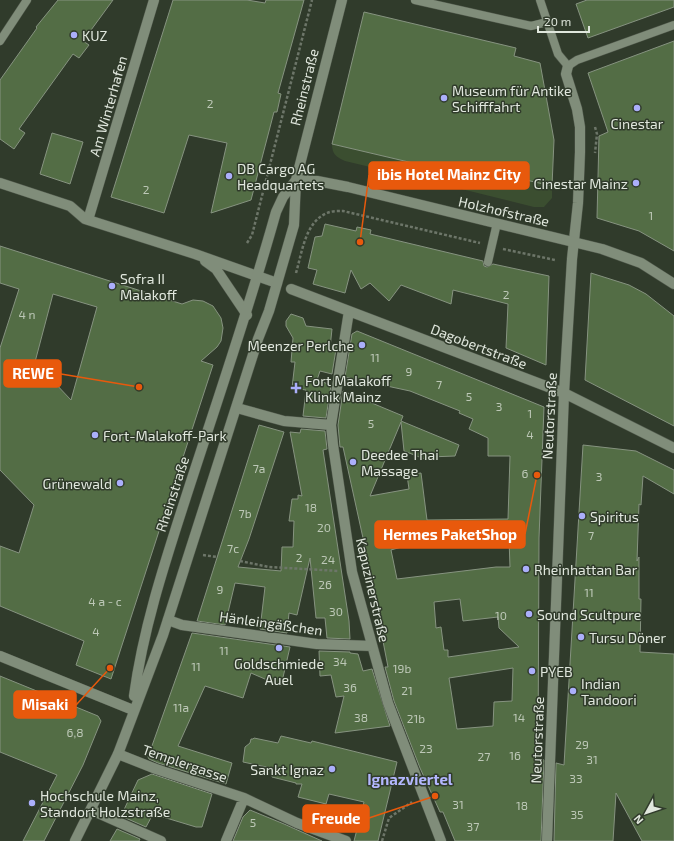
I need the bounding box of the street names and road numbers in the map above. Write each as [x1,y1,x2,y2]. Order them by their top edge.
street label: Rheinstraße [286,47,322,127]
street label: Am Winterhafen [86,54,130,158]
street label: Holzhofstraße [457,192,551,230]
street label: Dagobertstraße [428,320,530,372]
street label: Neutorstraße [538,372,560,460]
street label: Rheinstraße [152,454,192,534]
street label: Kapuzinerstraße [353,536,393,644]
street label: Hänleingäßchen [218,607,324,639]
street label: Neutorstraße [527,696,547,784]
street label: Templergasse [140,740,230,786]

